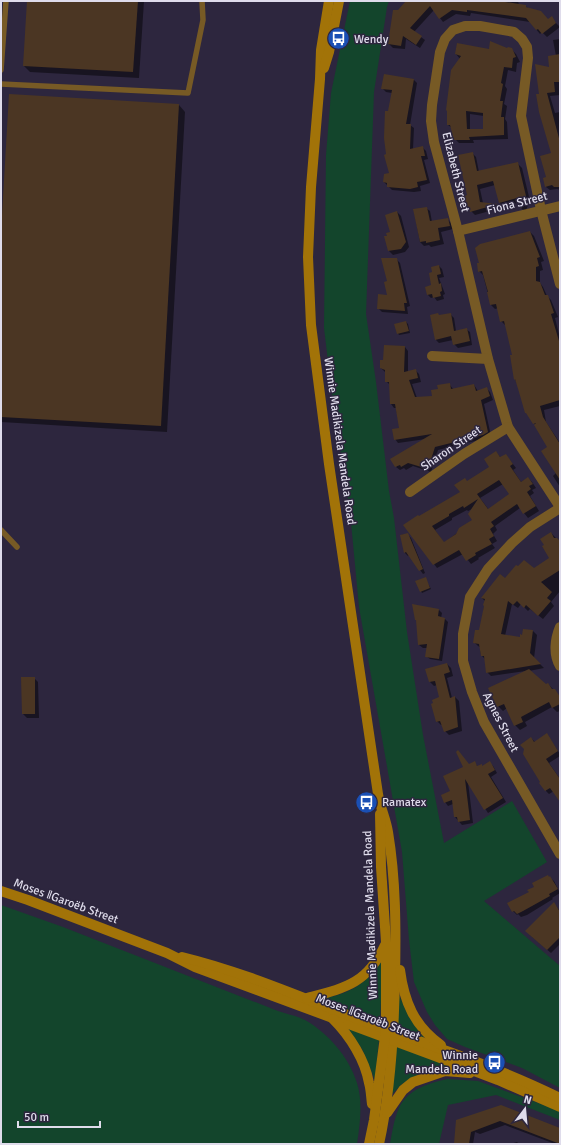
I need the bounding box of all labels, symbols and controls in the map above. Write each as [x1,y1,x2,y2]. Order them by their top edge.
bus stop icon: Wendy [325,26,351,52]
place label: Wendy [354,32,389,47]
street label: Elizabeth Street [438,131,473,214]
street label: Fiona Street [485,189,549,218]
street label: Winnie Madikizela Mandela Road [320,356,359,526]
street label: Sharon Street [418,423,485,474]
street label: Agnes Street [479,690,522,755]
bus stop icon: Ramatex [354,789,380,815]
place label: Ramatex [382,795,427,810]
street label: Winnie Madikizela Mandela Road [360,830,381,1000]
street label: Moses ǁGaroëb Street [11,876,120,927]
street label: Moses ǁGaroëb Street [314,991,422,1044]
place label: Winnie Mandela Road [405,1048,478,1077]
bus stop icon: Winnie Mandela Road [481,1049,507,1075]
north arrow [505,1089,545,1129]
text: N [522,1093,533,1107]
scale bar [18,1103,100,1129]
text: 50 m [24,1110,49,1125]

